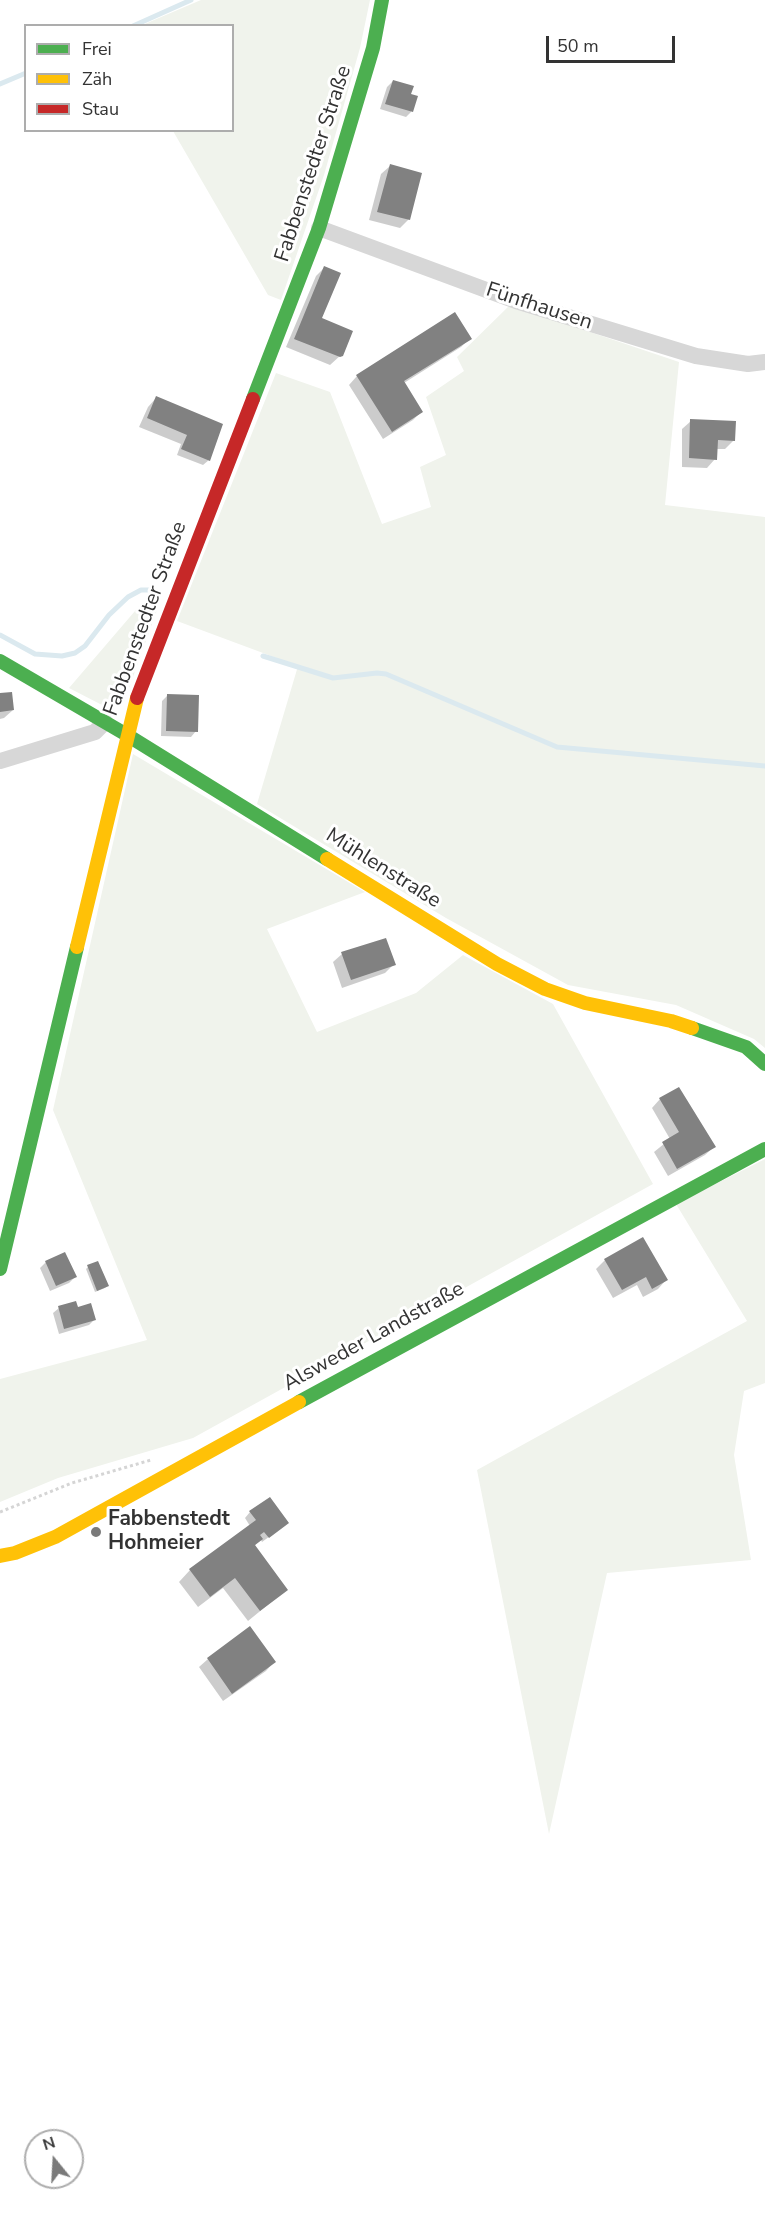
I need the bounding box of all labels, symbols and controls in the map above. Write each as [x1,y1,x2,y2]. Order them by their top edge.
legend [24,24,234,132]
scale bar [549,24,678,62]
text: 50 m [557,34,599,58]
text: Frei [82,37,112,61]
street label: Fabbenstedter Straße [270,63,358,265]
text: Zäh [82,67,112,91]
text: Stau [82,97,119,121]
street label: Fünfhausen [483,278,595,336]
street label: Fabbenstedter Straße [99,519,193,719]
street label: Mühlenstraße [321,824,445,914]
street label: Alsweder Landstraße [279,1277,469,1397]
place label: Fabbenstedt Hohmeier [108,1507,230,1557]
marker: Fabbenstedt Hohmeier [89,1525,103,1539]
north arrow [24,2129,84,2189]
text: N [40,2131,58,2156]

